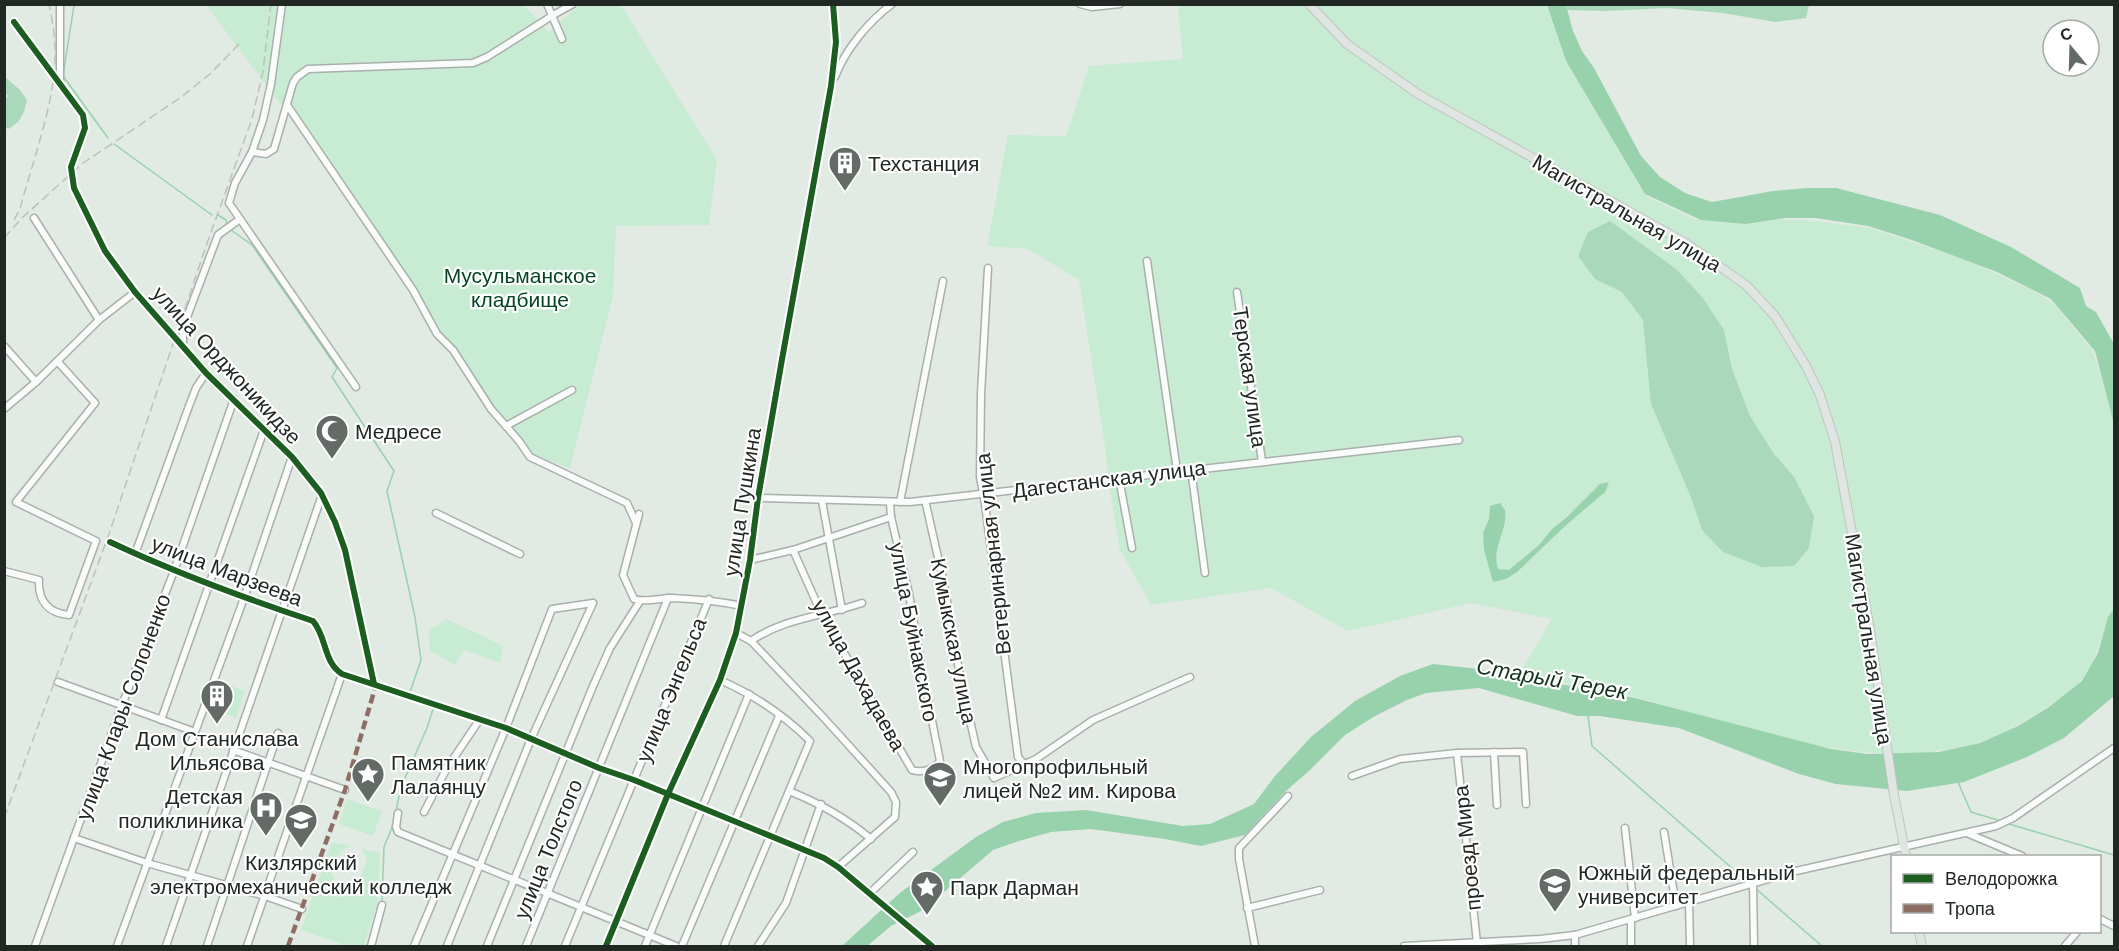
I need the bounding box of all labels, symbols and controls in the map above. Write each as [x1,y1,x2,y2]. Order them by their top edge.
north arrow [2041,18,2101,78]
text: С [2058,24,2075,44]
building icon: Техстанция [827,145,863,192]
street label: Магистральная улица [1529,150,1726,277]
place label: Техстанция [868,152,979,175]
park label: Мусульманское кладбище [444,264,596,311]
street label: улица Орджоникидзе [148,282,306,448]
street label: Терская улица [1229,305,1271,449]
mosque icon: Медресе [314,413,350,460]
place label: Медресе [355,420,442,443]
street label: улица Пушкина [719,426,765,578]
street label: Ветеринарная улица [971,452,1015,656]
street label: Дагестанская улица [1011,456,1207,502]
street label: улица Марзеева [148,532,306,610]
street label: Магистральная улица [1841,532,1897,747]
street label: улица Буйнакского [885,540,943,724]
street label: Кумыкская улица [927,556,981,726]
street label: улица Клары Солоненко [71,591,175,823]
street label: улица Дахадаева [808,595,910,755]
street label: улица Энгельса [632,614,711,766]
water label: Старый Терек [1475,653,1631,705]
building icon: Дом Станислава Ильясова [199,678,235,725]
place label: Дом Станислава Ильясова [136,727,299,774]
place label: Памятник Лалаянцу [391,751,487,798]
place label: Многопрофильный лицей №2 им. Кирова [963,755,1176,802]
place icon: Памятник Лалаянцу [350,756,386,803]
school or university icon: Многопрофильный лицей №2 им. Кирова [922,760,958,807]
street label: улица Толстого [509,776,587,922]
street label: проезд Мира [1449,784,1485,912]
place label: Детская поликлиника [118,785,243,832]
hospital icon: Детская поликлиника [248,790,284,837]
school or university icon: Кизлярский электромеханический колледж [283,802,319,849]
place label: Кизлярский электромеханический колледж [150,851,452,898]
legend [1891,855,2101,933]
place label: Южный федеральный университет [1578,861,1795,908]
school or university icon: Южный федеральный университет [1537,866,1573,913]
place icon: Парк Дарман [909,869,945,916]
text: Велодорожка [1945,869,2058,889]
place label: Парк Дарман [950,876,1079,899]
text: Тропа [1945,899,1996,919]

